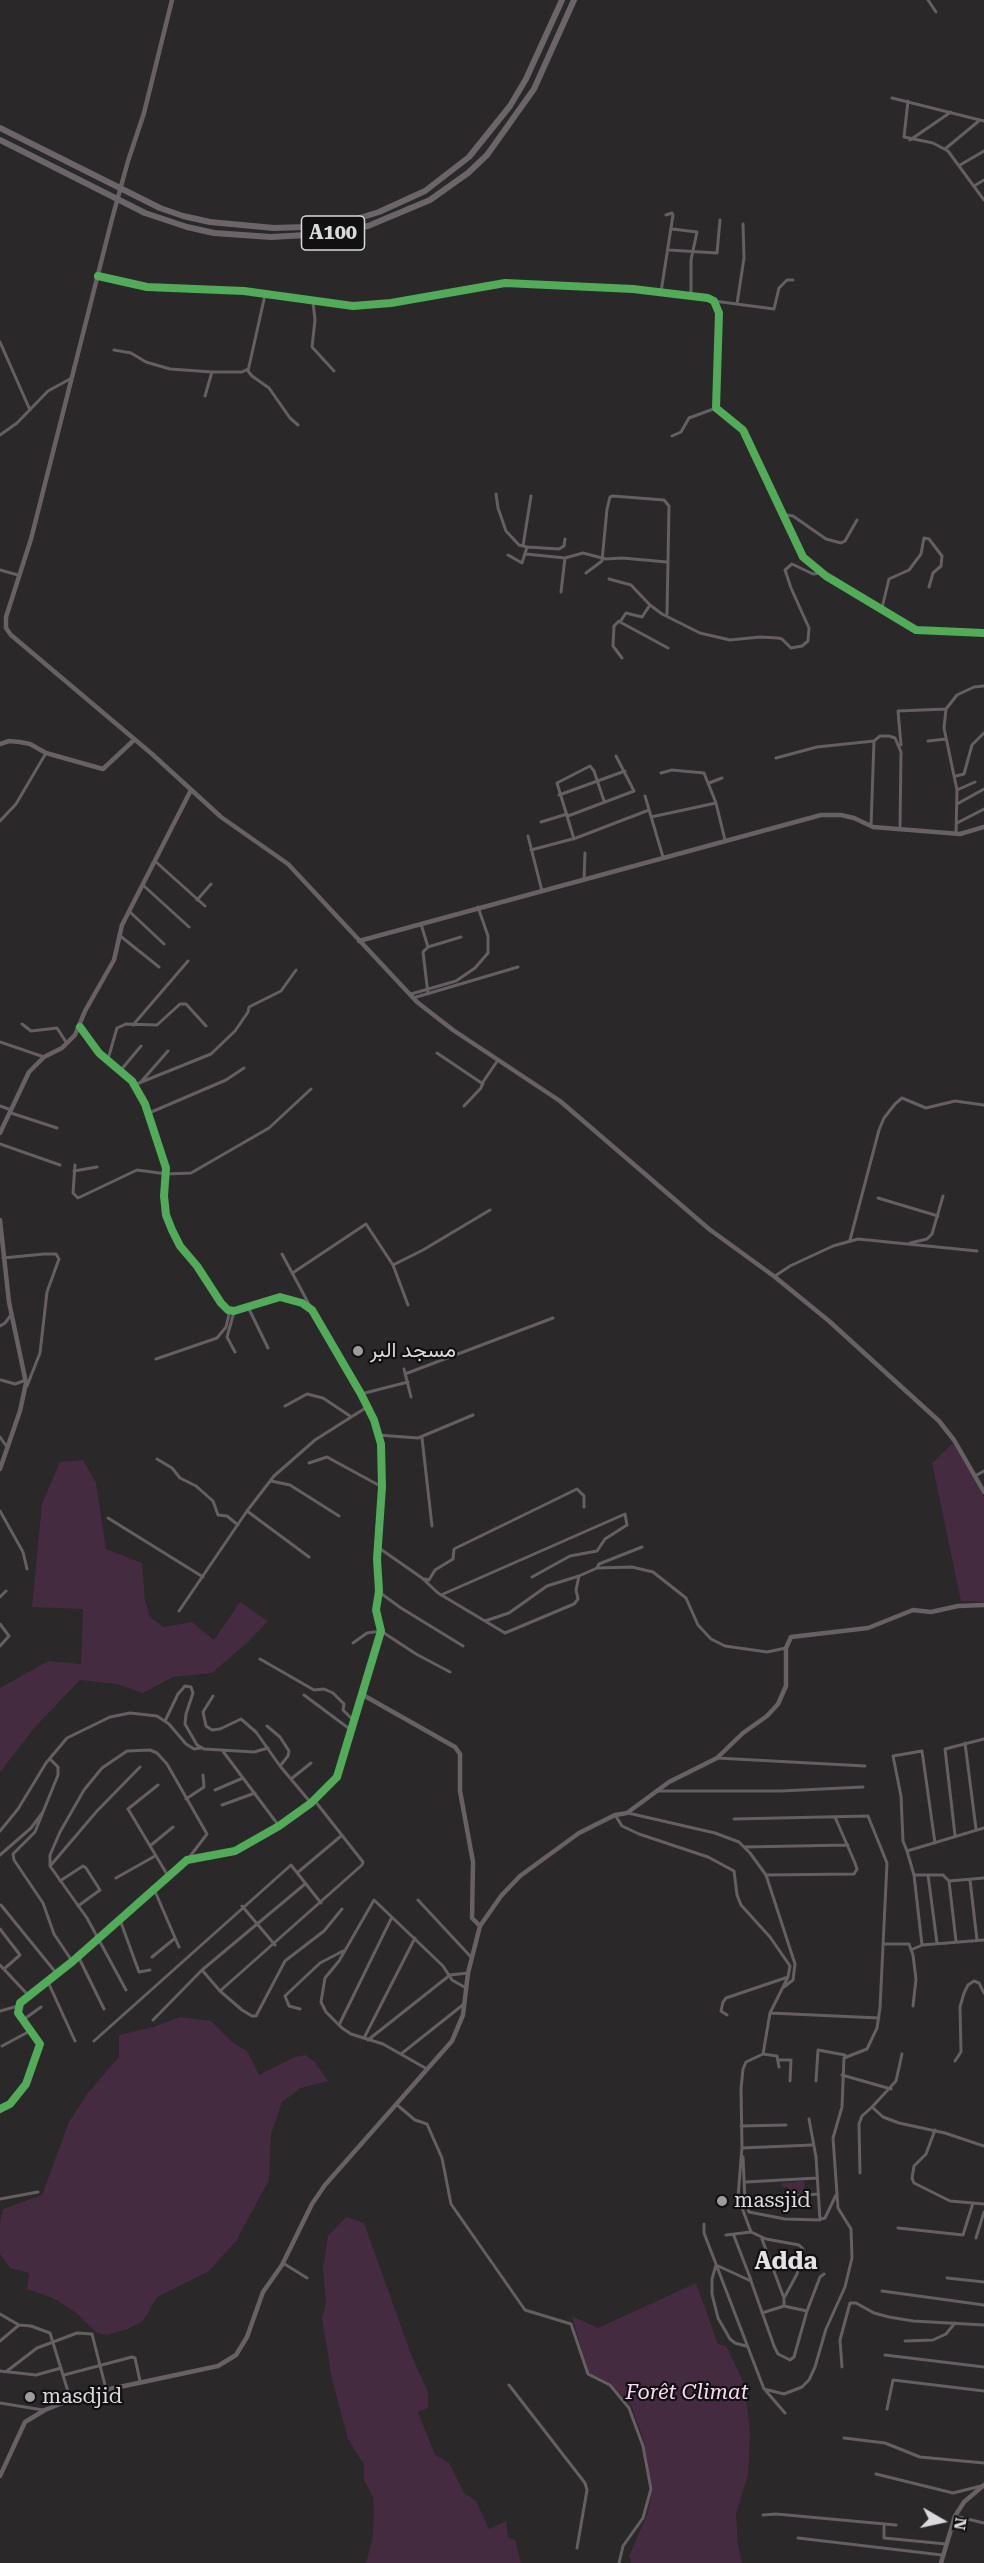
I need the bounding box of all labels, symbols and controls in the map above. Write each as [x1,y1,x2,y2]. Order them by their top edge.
road number: A100 [302,216,364,250]
place label: مسجد البر [370,1338,456,1364]
marker: مسجد البر [351,1344,365,1358]
place label: massjid [734,2188,811,2214]
marker: massjid [715,2194,729,2208]
district label: Adda [754,2248,818,2276]
park label: Forêt Climat [625,2380,749,2406]
place label: masdjid [42,2384,122,2410]
marker: masdjid [23,2390,37,2404]
north arrow [912,2491,972,2551]
text: N [950,2516,971,2531]

